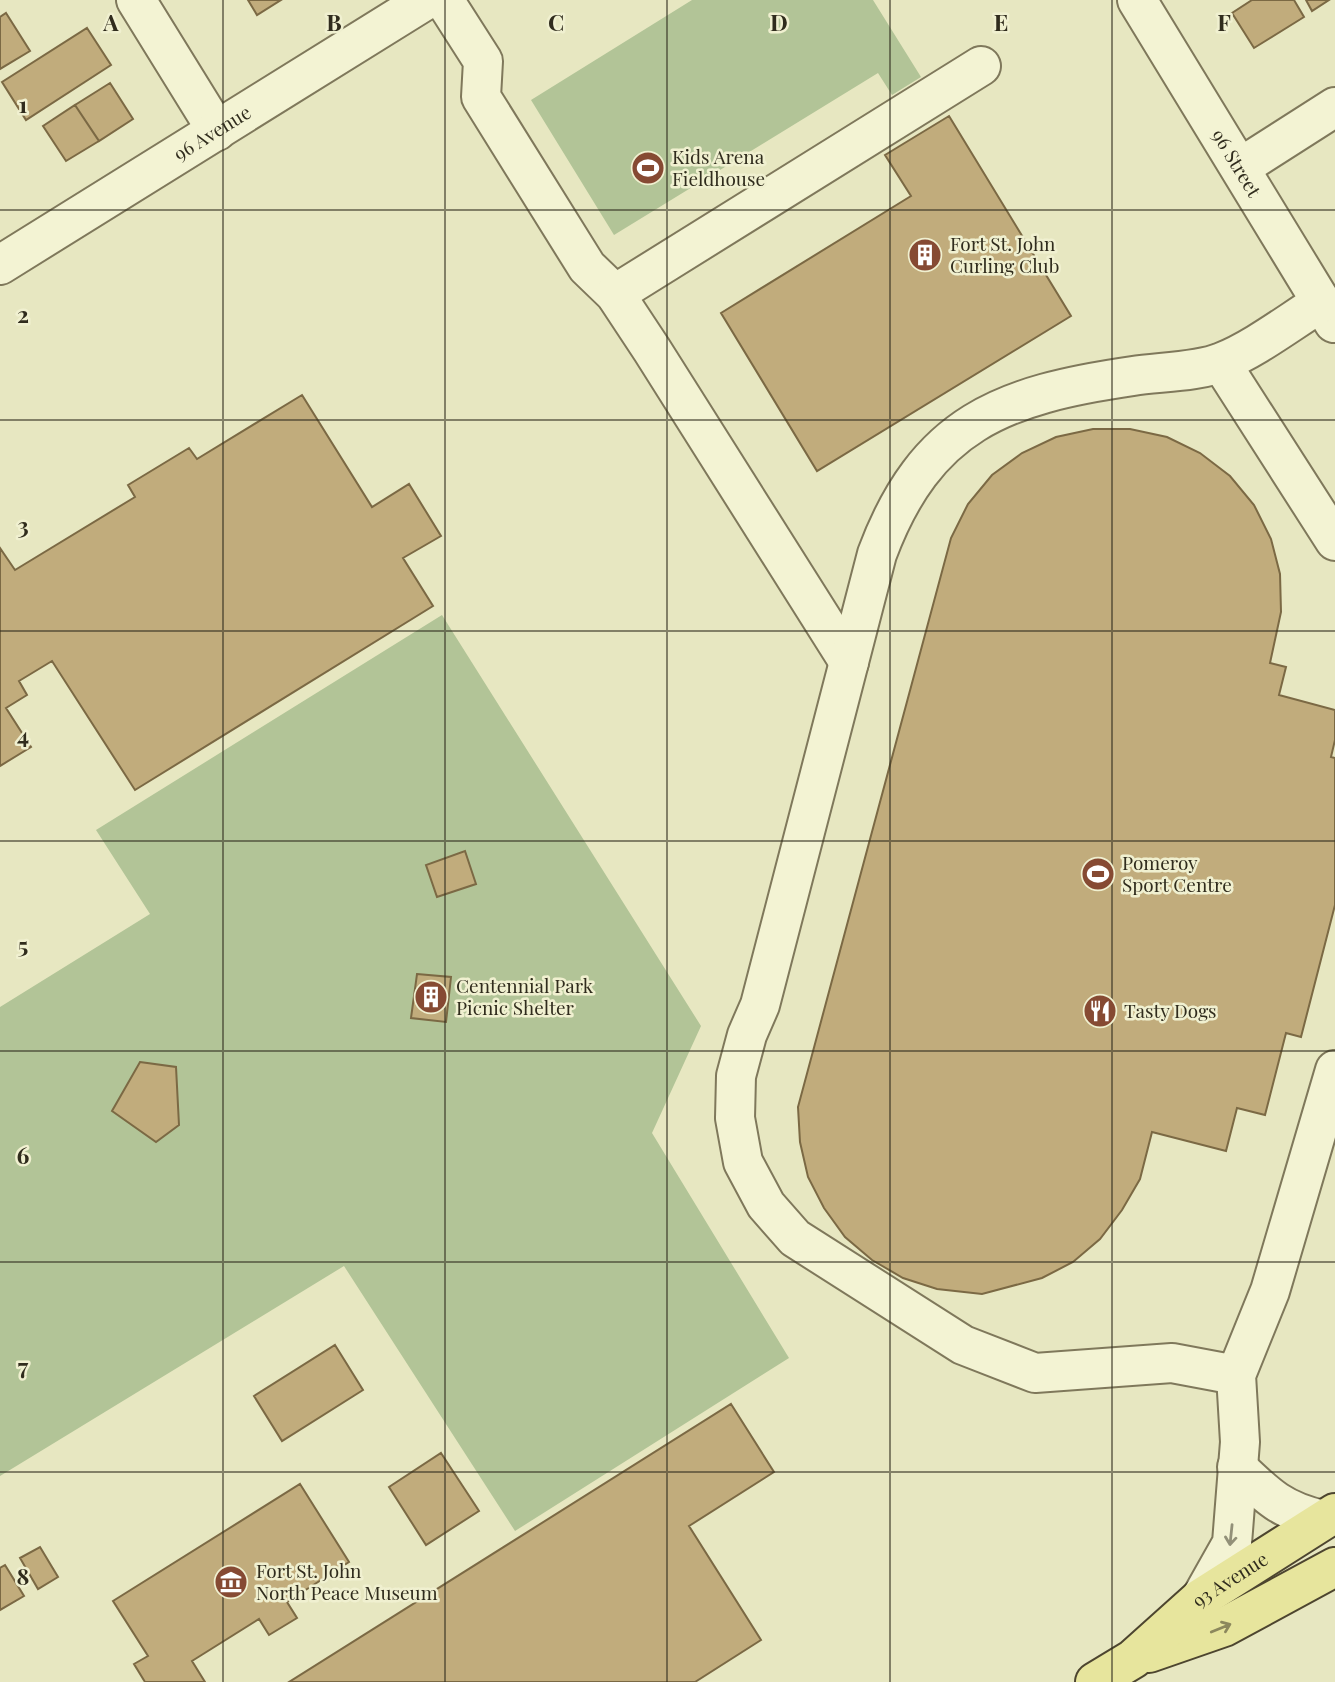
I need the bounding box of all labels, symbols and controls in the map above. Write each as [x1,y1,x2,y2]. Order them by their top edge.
text: A [102,6,119,37]
text: B [326,6,342,37]
text: C [548,6,564,37]
text: D [770,6,788,37]
text: E [994,6,1008,37]
text: F [1217,6,1231,37]
text: 1 [19,88,28,119]
street label: 96 Avenue [168,98,255,166]
street label: 96 Street [1207,124,1268,202]
place label: Kids Arena Fieldhouse [672,143,765,191]
sports icon: Kids Arena Fieldhouse [629,149,667,187]
place label: Fort St. John Curling Club [950,230,1059,278]
building icon: Fort St. John Curling Club [906,236,944,274]
text: 2 [17,298,29,329]
text: 3 [17,509,29,540]
text: 4 [17,719,29,750]
place label: Pomeroy Sport Centre [1122,849,1232,897]
sports icon: Pomeroy Sport Centre [1079,855,1117,893]
text: 5 [18,929,28,960]
place label: Centennial Park Picnic Shelter [456,972,594,1020]
building icon: Centennial Park Picnic Shelter [412,978,450,1016]
restaurant icon: Tasty Dogs [1081,992,1119,1030]
place label: Tasty Dogs [1124,997,1217,1023]
text: 6 [17,1139,30,1170]
text: 7 [18,1350,29,1381]
one-way arrow [1224,1523,1237,1546]
street label: 93 Avenue [1185,1545,1272,1612]
place label: Fort St. John North Peace Museum [256,1557,438,1605]
text: 8 [17,1560,29,1591]
museum icon: Fort St. John North Peace Museum [212,1563,250,1601]
one-way arrow [1210,1620,1231,1633]

